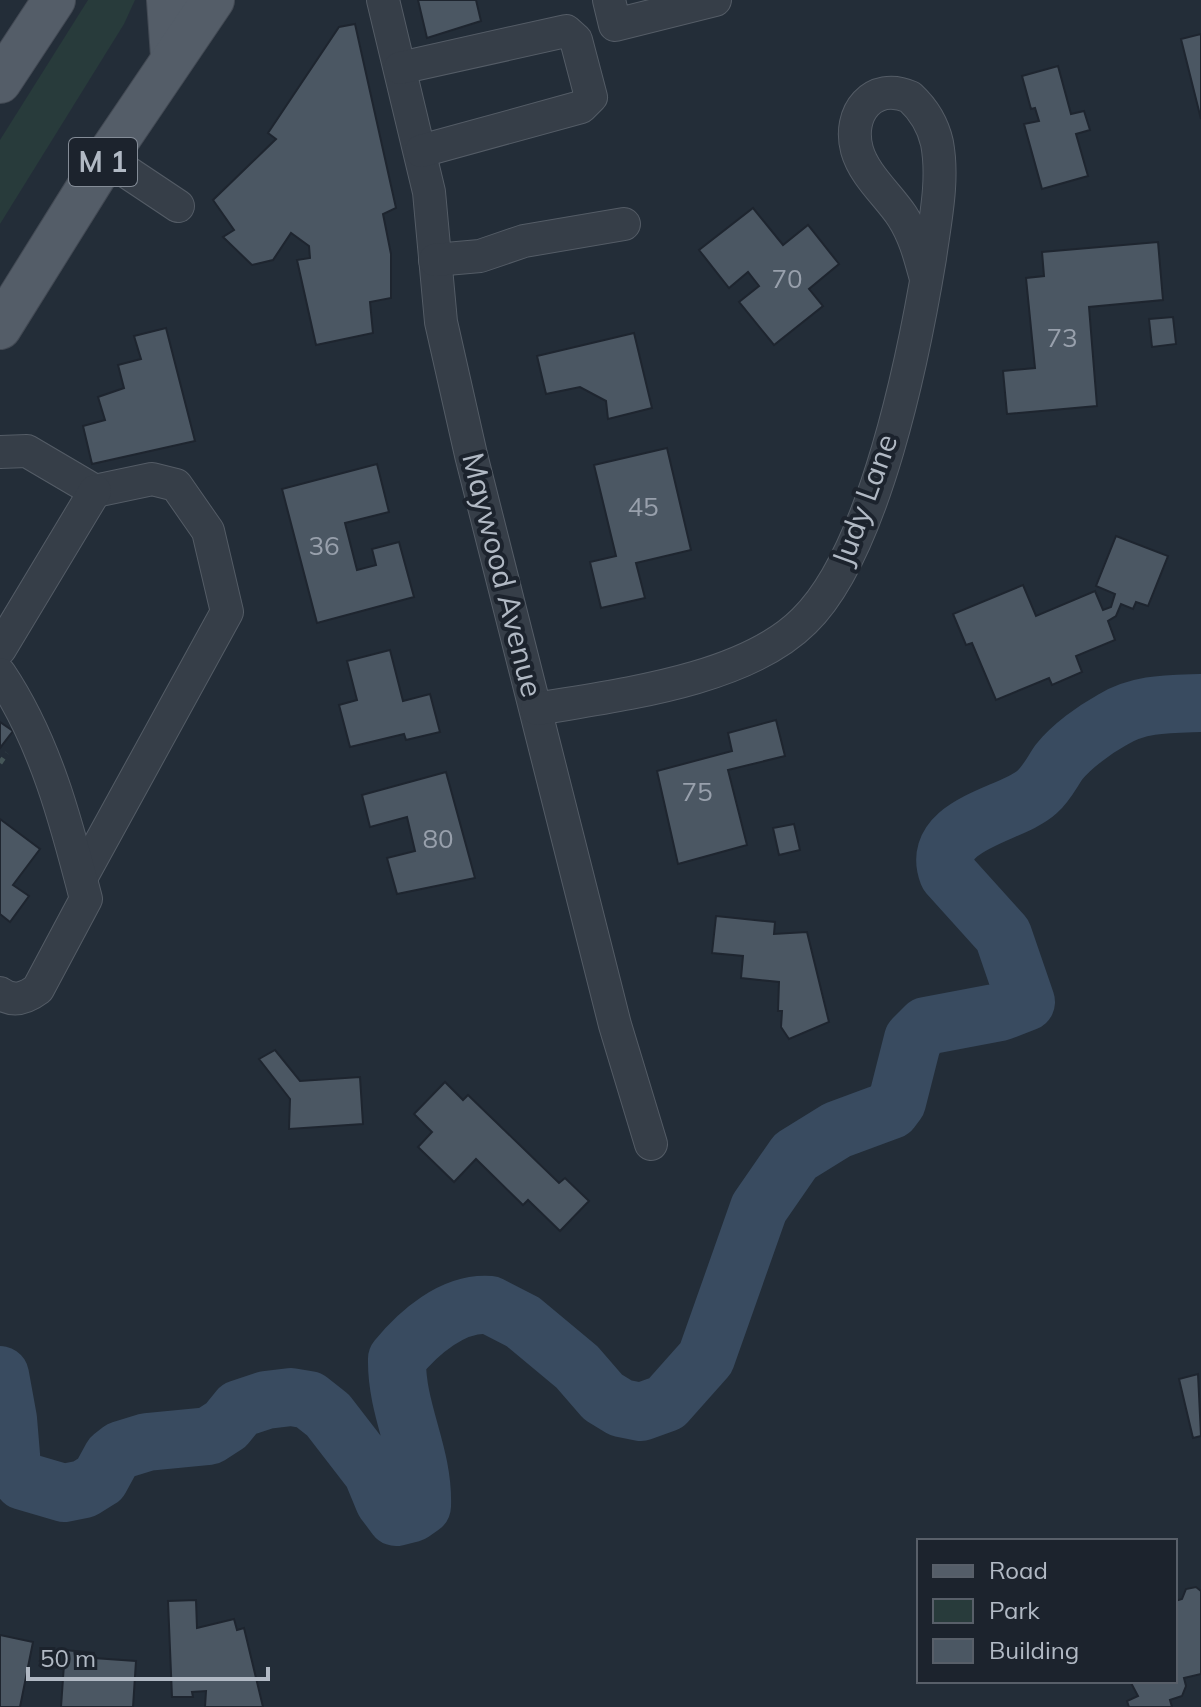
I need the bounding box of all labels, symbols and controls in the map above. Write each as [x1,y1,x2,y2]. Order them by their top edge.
road number: M 1 [69,138,137,186]
house number: 70 [771,262,803,295]
house number: 73 [1046,321,1078,354]
street label: Judy Lane [823,429,905,571]
street label: Maywood Avenue [454,449,552,701]
house number: 45 [627,490,659,523]
house number: 36 [308,529,340,562]
house number: 75 [681,775,713,808]
house number: 80 [422,822,454,855]
legend [917,1539,1177,1683]
text: Road [989,1555,1048,1585]
text: Park [989,1595,1040,1625]
scale bar [28,1631,268,1681]
text: Building [989,1635,1079,1665]
text: 50 m [40,1643,96,1673]

